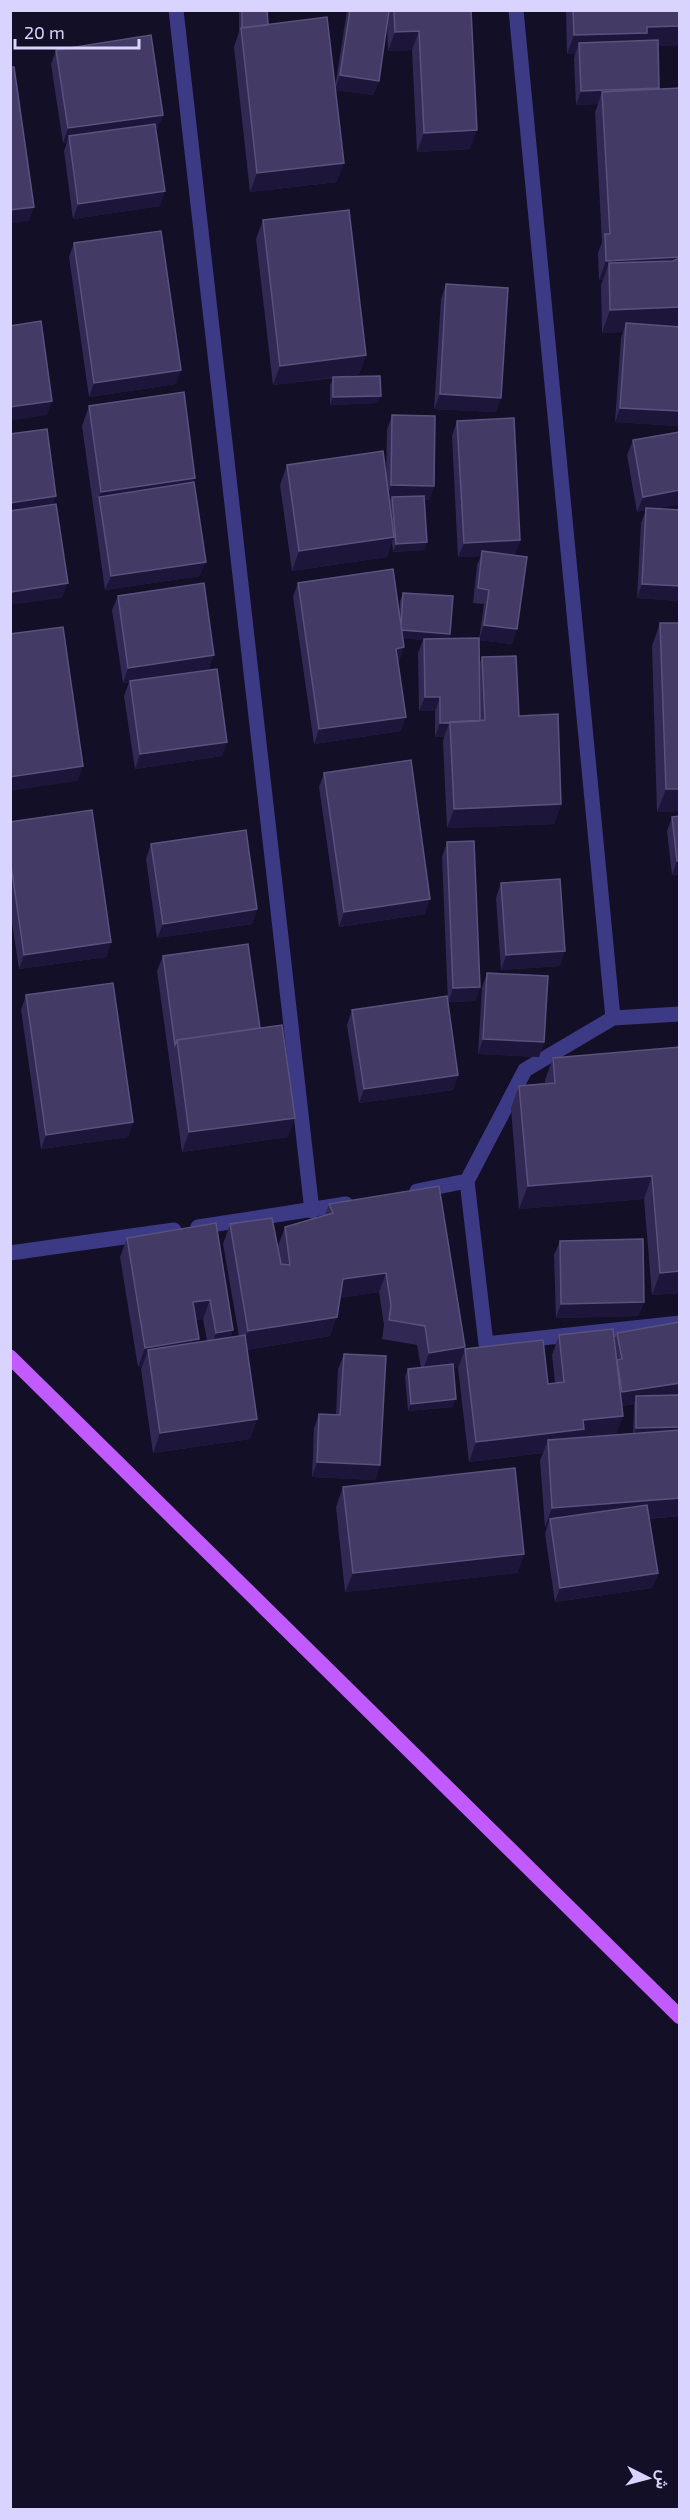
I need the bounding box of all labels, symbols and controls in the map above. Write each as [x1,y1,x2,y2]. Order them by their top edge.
scale bar [15,12,140,50]
text: 20 m [24,21,65,43]
north arrow [618,2448,678,2508]
text: ش [652,2469,674,2490]

